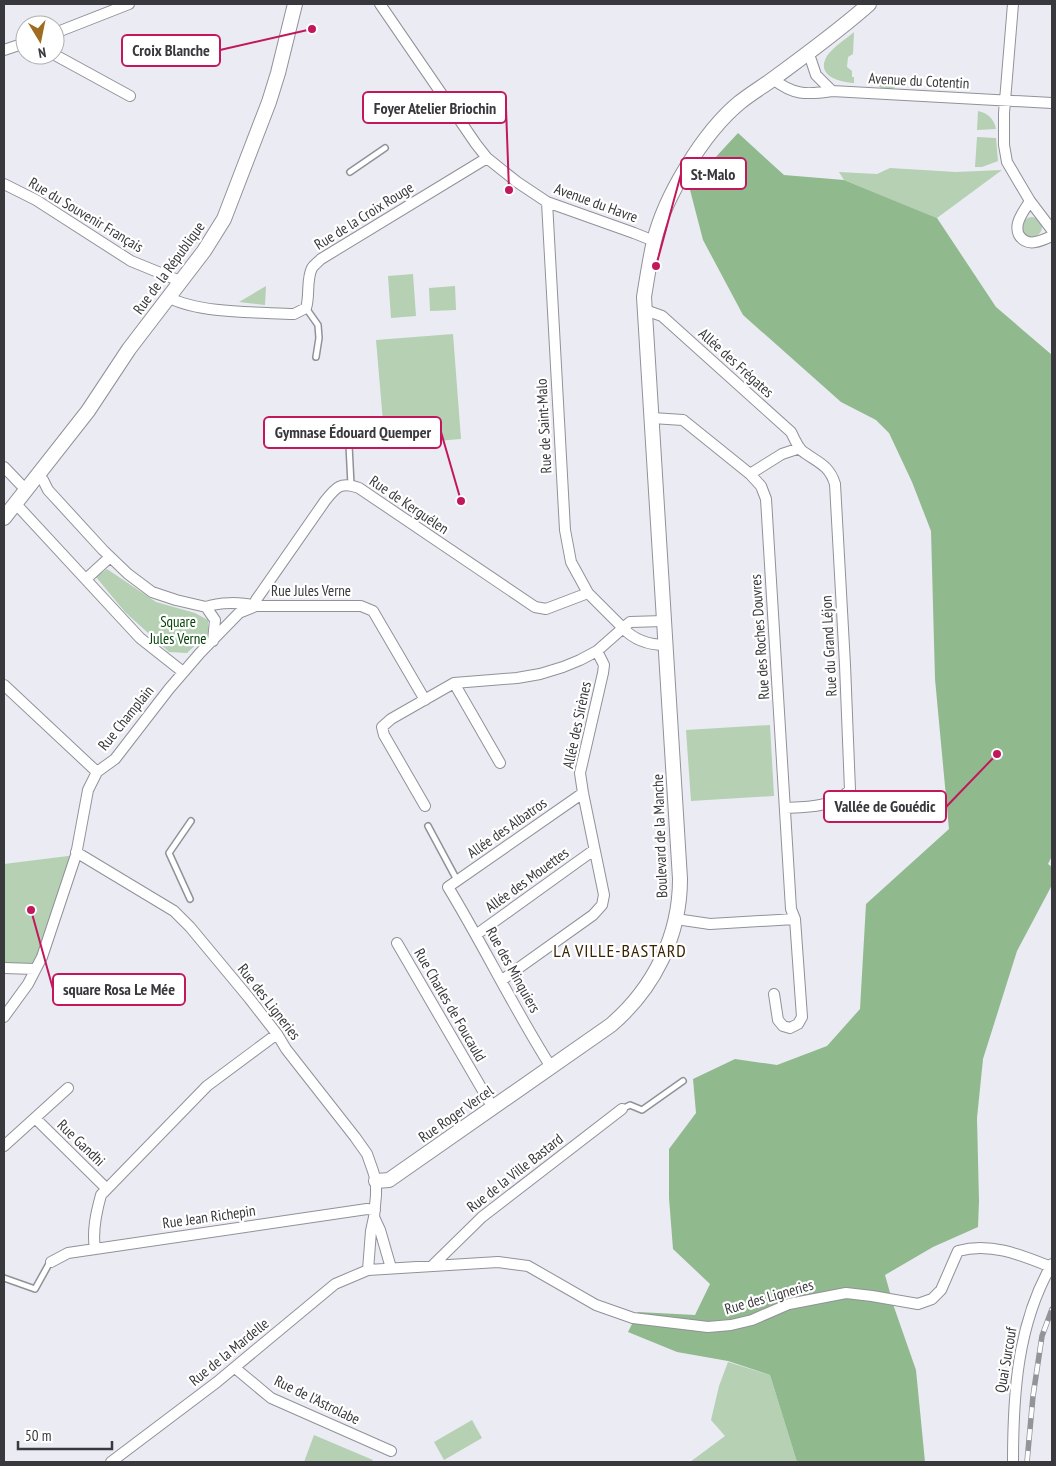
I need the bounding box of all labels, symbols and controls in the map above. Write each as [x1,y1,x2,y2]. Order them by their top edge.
north arrow [15,15,65,65]
callout: Croix Blanche [122,35,220,66]
text: Croix Blanche [132,40,210,60]
text: N [37,43,48,62]
street label: Avenue du Cotentin [868,68,970,93]
callout: Foyer Atelier Briochin [363,92,506,123]
text: Foyer Atelier Briochin [374,98,496,118]
callout: St-Malo [681,158,746,189]
text: St-Malo [691,164,735,184]
street label: Rue du Souvenir Français [25,173,147,256]
street label: Rue de la Croix Rouge [311,177,417,254]
street label: Avenue du Havre [552,179,641,226]
street label: Rue de la République [129,218,209,318]
street label: Allée des Frégates [695,324,778,401]
street label: Rue de Saint-Malo [532,378,555,474]
callout: Gymnase Édouard Quemper [264,417,441,448]
text: Gymnase Édouard Quemper [275,422,432,442]
street label: Rue de Kerguélen [366,471,453,538]
street label: Rue des Roches Douvres [746,574,773,700]
street label: Rue Jules Verne [271,581,351,600]
street label: Rue du Grand Léjon [816,595,841,697]
park label: Square Jules Verne [148,612,207,648]
street label: Allée des Sirènes [558,680,595,770]
street label: Rue Champlain [94,681,158,754]
street label: Boulevard de la Manche [648,774,671,898]
callout: Vallée de Gouédic [824,791,946,822]
street label: Allée des Albatros [463,793,550,862]
text: Vallée de Gouédic [833,796,936,816]
street label: Allée des Mouettes [481,843,572,916]
street label: Rue des Minquiers [482,924,545,1016]
district label: LA VILLE-BASTARD [553,939,687,962]
street label: Rue Charles de Foucauld [410,945,491,1065]
street label: Rue des Ligneries [234,960,305,1044]
callout: square Rosa Le Mée [53,974,185,1005]
text: square Rosa Le Mée [63,979,175,999]
street label: Rue Roger Vercel [415,1081,497,1146]
street label: Rue Gandhi [53,1115,109,1170]
street label: Rue de la Ville Bastard [463,1129,567,1216]
street label: Rue Jean Richepin [161,1201,257,1232]
street label: Rue des Ligneries [722,1275,815,1318]
street label: Rue de la Mardelle [185,1314,272,1390]
street label: Quai Surcouf [990,1325,1021,1394]
street label: Rue de l'Astrolabe [271,1371,363,1428]
scale bar [18,1418,111,1450]
text: 50 m [25,1426,51,1445]

